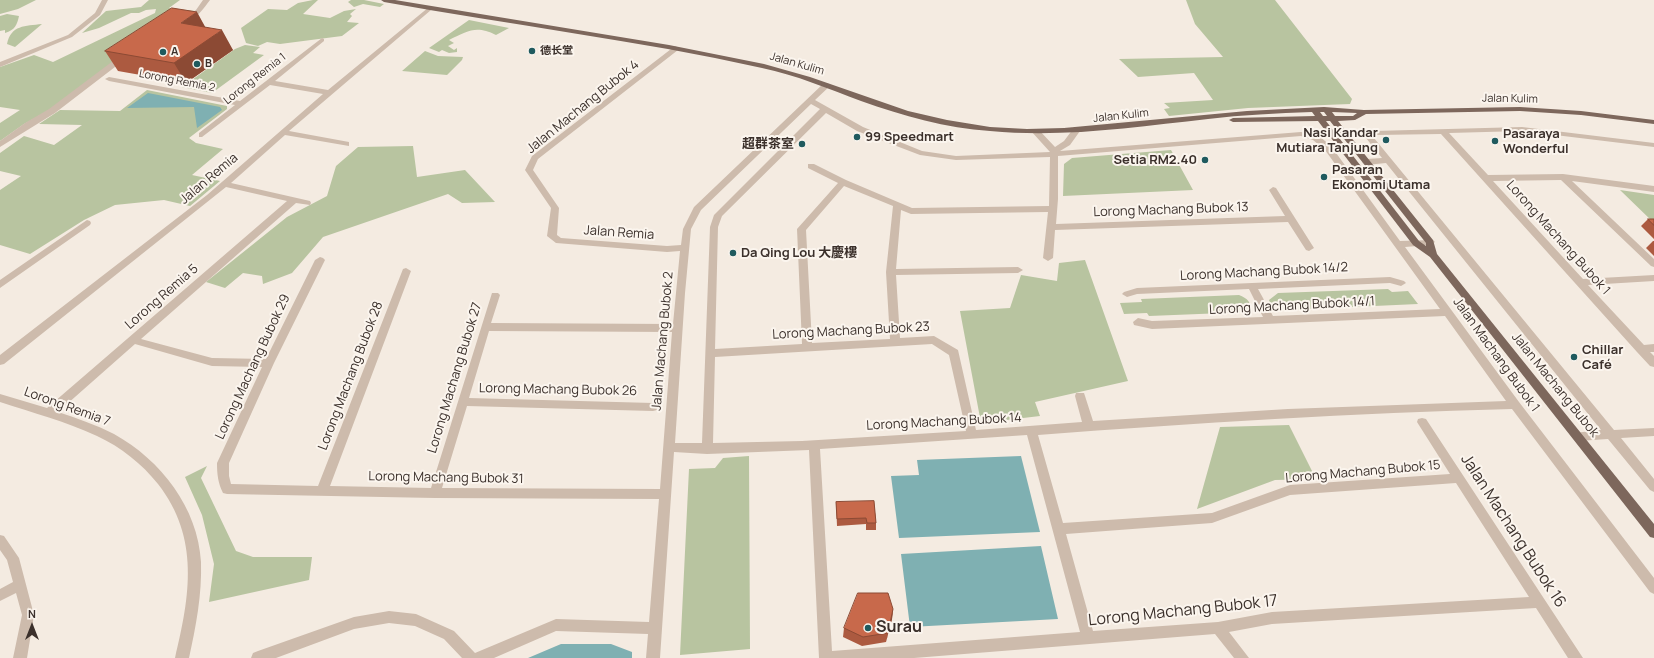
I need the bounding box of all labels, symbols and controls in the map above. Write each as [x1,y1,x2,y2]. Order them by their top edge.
place label: 德长堂 [540,44,573,58]
place label: A [171,45,178,59]
marker: 德长堂 [527,46,537,56]
marker: A [158,47,168,57]
street label: Jalan Kulim [768,50,826,78]
street label: Lorong Remia 1 [221,51,289,107]
place label: B [205,57,212,71]
street label: Jalan Machang Bubok 4 [524,57,642,157]
marker: B [192,59,202,69]
street label: Lorong Remia 2 [138,67,216,95]
street label: Jalan Kulim [1482,92,1538,106]
street label: Jalan Kulim [1093,107,1149,125]
place label: Nasi Kandar Mutiara Tanjung [1276,125,1378,156]
place label: Pasaraya Wonderful [1503,126,1569,157]
place label: 99 Speedmart [865,129,954,145]
marker: 99 Speedmart [852,132,862,142]
marker: Nasi Kandar Mutiara Tanjung [1381,135,1391,145]
place label: 超群茶室 [742,136,794,152]
marker: Pasaraya Wonderful [1490,136,1500,146]
marker: 超群茶室 [797,139,807,149]
street label: Jalan Remia [177,150,241,208]
place label: Setia RM2.40 [1113,152,1197,168]
marker: Setia RM2.40 [1200,155,1210,165]
place label: Pasaran Ekonomi Utama [1332,162,1430,193]
marker: Pasaran Ekonomi Utama [1319,172,1329,182]
street label: Lorong Machang Bubok 1 [1503,178,1613,298]
street label: Lorong Machang Bubok 13 [1093,199,1249,221]
street label: Jalan Remia [583,223,655,243]
place label: Da Qing Lou 大慶樓 [741,245,857,261]
marker: Da Qing Lou 大慶樓 [728,248,738,258]
street label: Lorong Machang Bubok 14/2 [1180,260,1348,284]
street label: Lorong Remia 5 [122,261,202,333]
street label: Jalan Machang Bubok 2 [649,271,677,411]
street label: Lorong Machang Bubok 29 [212,292,294,442]
street label: Lorong Machang Bubok 14/1 [1209,294,1375,318]
street label: Jalan Machang Bubok 1 [1449,295,1543,415]
street label: Lorong Machang Bubok 28 [315,299,387,453]
street label: Lorong Machang Bubok 27 [425,301,485,455]
street label: Lorong Machang Bubok 23 [772,319,930,343]
street label: Jalan Machang Bubok [1508,330,1602,440]
place label: Chillar Café [1582,342,1623,373]
marker: Chillar Café [1569,352,1579,362]
street label: Lorong Machang Bubok 26 [479,381,637,399]
street label: Lorong Remia 7 [22,384,112,430]
street label: Lorong Machang Bubok 14 [866,410,1022,434]
street label: Jalan Machang Bubok 16 [1456,451,1570,611]
street label: Lorong Machang Bubok 15 [1285,457,1441,487]
street label: Lorong Machang Bubok 31 [368,469,524,487]
street label: Lorong Machang Bubok 17 [1087,592,1279,630]
north arrow [12,606,52,646]
text: N [28,606,36,621]
place label: Surau [876,618,922,638]
marker: Surau [863,623,873,633]

